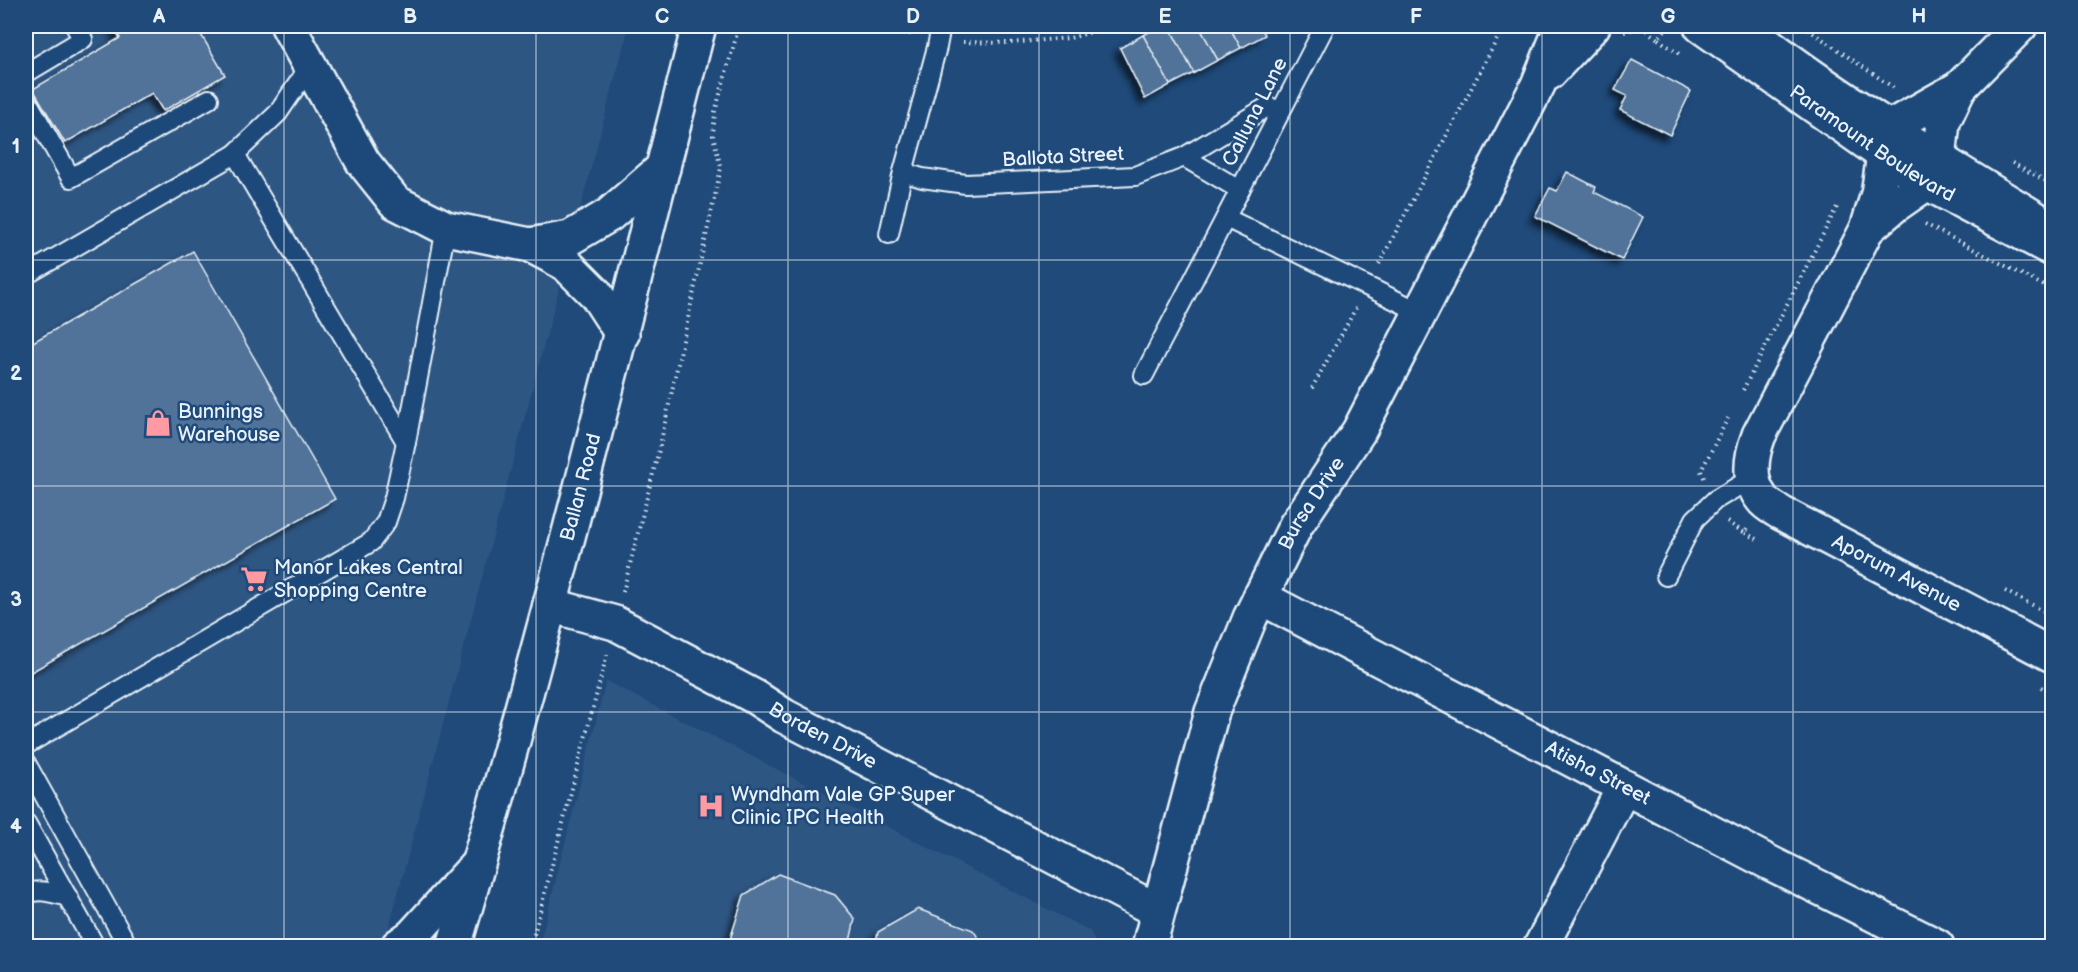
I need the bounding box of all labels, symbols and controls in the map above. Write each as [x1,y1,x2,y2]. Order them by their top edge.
text: A [152,5,166,29]
text: B [403,5,417,29]
text: C [655,5,669,29]
text: D [906,5,920,29]
text: E [1159,5,1172,29]
text: F [1410,5,1422,29]
text: G [1661,5,1676,29]
text: H [1912,5,1926,29]
street label: Calluna Lane [1217,53,1293,170]
street label: Paramount Boulevard [1785,80,1959,208]
text: 1 [12,135,20,159]
street label: Ballota Street [1002,142,1124,172]
text: 2 [10,362,22,386]
place label: Bunnings Warehouse [178,400,280,447]
shop icon: Bunnings Warehouse [143,408,173,438]
street label: Ballan Road [555,431,606,544]
street label: Bursa Drive [1274,452,1350,554]
street label: Aporum Avenue [1828,530,1965,617]
place label: Manor Lakes Central Shopping Centre [274,556,463,603]
supermarket icon: Manor Lakes Central Shopping Centre [239,564,269,594]
text: 3 [10,588,22,612]
street label: Borden Drive [764,697,881,774]
street label: Atisha Street [1541,736,1654,811]
place label: Wyndham Vale GP Super Clinic IPC Health [731,783,955,830]
hospital icon: Wyndham Vale GP Super Clinic IPC Health [696,791,726,821]
text: 4 [10,815,22,839]

